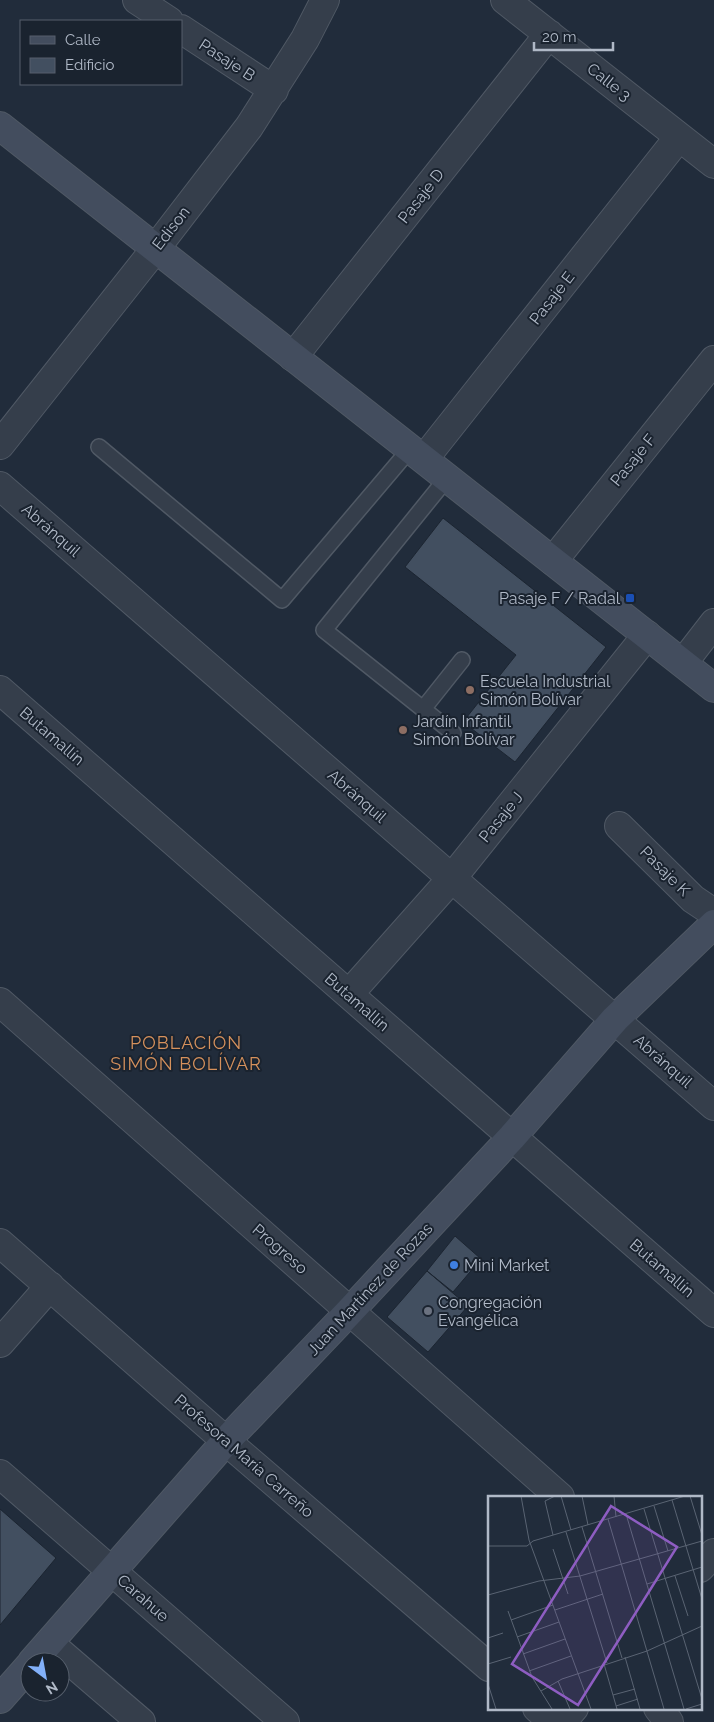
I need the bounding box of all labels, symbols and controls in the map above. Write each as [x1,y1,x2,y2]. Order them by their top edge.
legend [20,20,182,85]
scale bar [534,20,613,52]
text: 20 m [542,28,577,46]
text: Calle [65,31,101,49]
street label: Pasaje B [196,35,258,85]
text: Edificio [65,56,115,74]
street label: Calle 3 [583,59,635,105]
street label: Pasaje D [394,165,448,227]
street label: Edison [148,203,194,253]
street label: Pasaje E [525,268,579,328]
street label: Pasaje F [606,430,660,490]
street label: Abránquil [18,499,85,561]
place label: Pasaje F / Radal [499,589,621,608]
marker: Pasaje F / Radal [624,592,636,604]
place label: Escuela Industrial Simón Bolívar [480,672,611,709]
marker: Escuela Industrial Simón Bolívar [464,684,476,696]
street label: Butamallín [16,703,88,769]
place label: Jardín Infantil Simón Bolívar [413,712,515,749]
marker: Jardín Infantil Simón Bolívar [397,724,409,736]
street label: Abránquil [324,765,391,827]
street label: Pasaje J [475,788,527,846]
street label: Pasaje K [636,842,694,900]
street label: Butamallín [321,969,393,1035]
street label: Abránquil [630,1030,697,1092]
district label: POBLACIÓN SIMÓN BOLÍVAR [110,1031,262,1074]
street label: Juan Martínez de Rozas [304,1219,437,1359]
street label: Progreso [249,1220,311,1278]
street label: Butamallín [626,1235,698,1301]
place label: Mini Market [464,1256,550,1275]
marker: Mini Market [448,1259,460,1271]
place label: Congregación Evangélica [438,1293,542,1330]
marker: Congregación Evangélica [422,1305,434,1317]
street label: Profesora María Carreño [171,1390,317,1522]
inset map [488,1496,702,1710]
street label: Carahue [113,1570,173,1626]
north arrow [20,1652,70,1702]
text: N [43,1678,61,1698]

